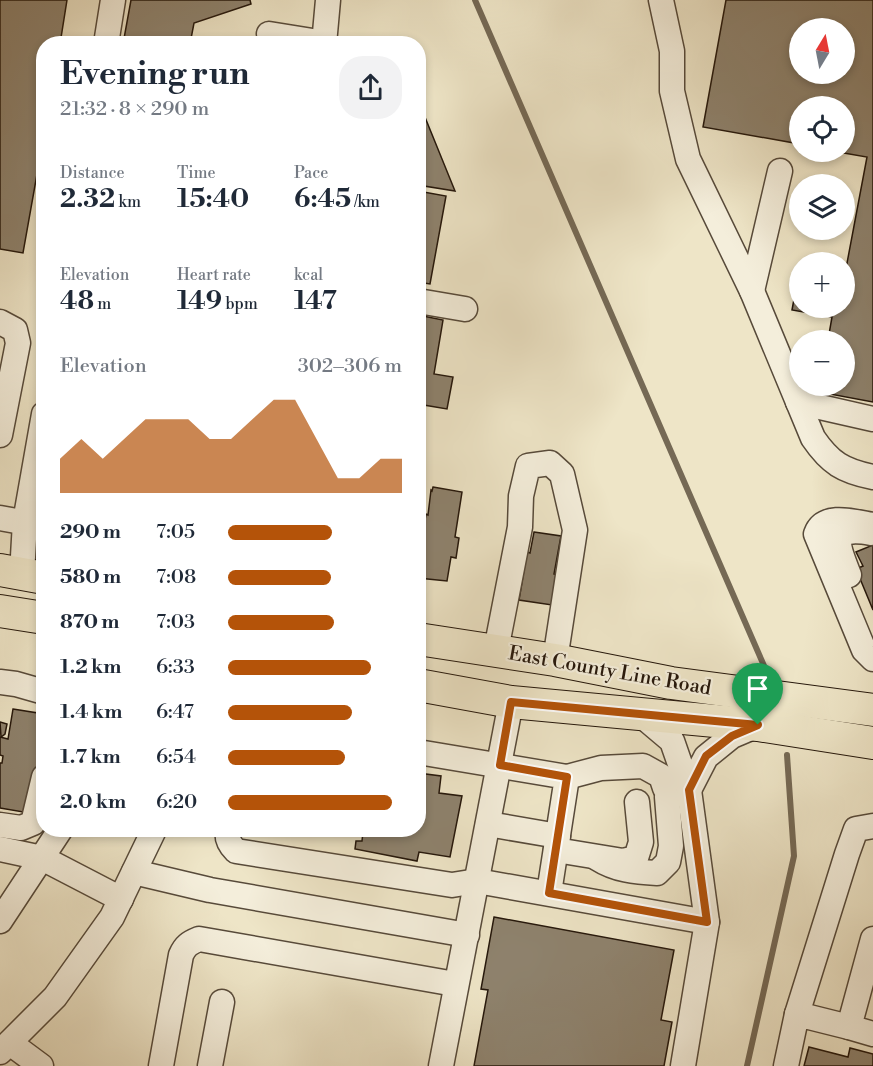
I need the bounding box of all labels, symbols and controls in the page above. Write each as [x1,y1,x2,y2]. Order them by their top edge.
north arrow [789,18,855,84]
map controls [789,18,855,396]
text: Evening run [60,54,249,95]
button: share [339,56,402,119]
button: locate [789,96,855,162]
text: 21:32 · 8 × 290 m [60,97,209,122]
text: Distance [60,163,125,183]
text: Time [177,163,216,183]
text: Pace [294,163,328,183]
button: layers [789,174,855,240]
text: 2.32 [60,183,115,215]
text: 15:40 [177,183,249,215]
text: 6:45 [294,183,351,215]
text: km [115,192,141,212]
text: /km [351,192,380,212]
button: + [789,252,855,318]
text: Elevation [60,265,129,285]
text: Heart rate [177,265,251,285]
text: kcal [294,265,323,285]
text: 48 [60,285,94,317]
text: 149 [177,285,222,317]
text: 147 [294,285,337,317]
text: m [94,294,111,314]
text: bpm [222,294,258,314]
button: − [789,330,855,396]
text: Elevation [60,354,147,379]
text: 302–306 m [298,354,402,379]
text: 290 m [60,520,121,545]
text: 7:05 [156,520,195,545]
text: 580 m [60,565,121,590]
text: 7:08 [156,565,196,590]
text: 870 m [60,610,119,635]
text: 7:03 [156,610,195,635]
street label: East County Line Road [506,641,714,702]
text: 1.2 km [60,655,122,680]
text: 6:33 [156,655,195,680]
pin [732,663,783,725]
icon: arrive [741,672,774,705]
text: 1.4 km [60,700,122,725]
text: 6:47 [156,700,194,725]
text: 1.7 km [60,745,121,770]
text: 6:54 [156,745,196,770]
text: 2.0 km [60,790,126,815]
text: 6:20 [156,790,197,815]

